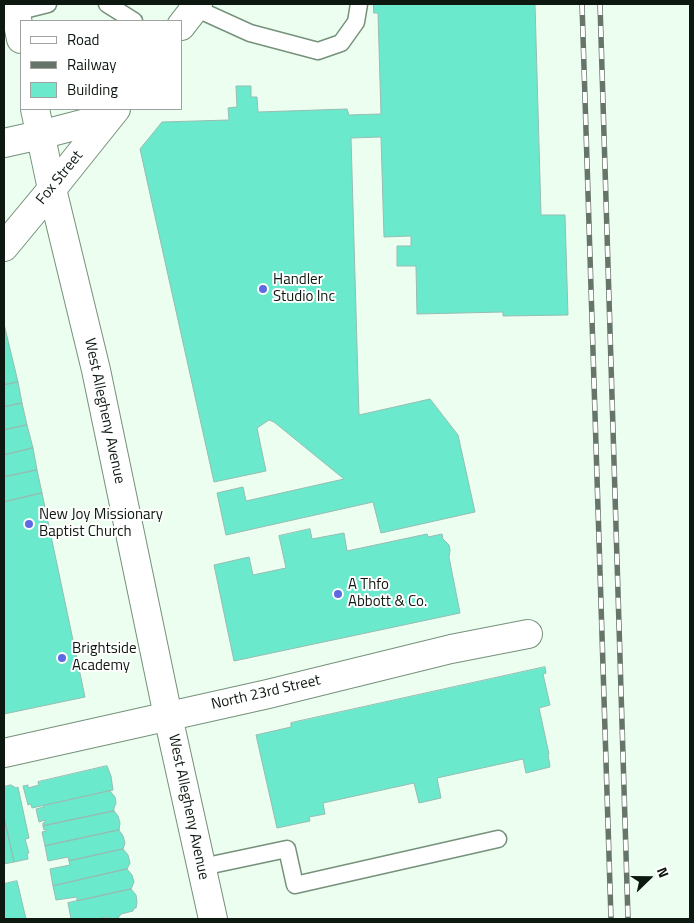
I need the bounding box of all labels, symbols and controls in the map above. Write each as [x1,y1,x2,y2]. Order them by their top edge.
legend [20,20,182,110]
text: Road [67,28,99,51]
text: Railway [67,53,117,76]
text: Building [67,78,118,101]
street label: Fox Street [33,147,87,209]
place label: Handler Studio Inc [273,271,335,306]
marker: Handler Studio Inc [257,283,269,295]
street label: West Allegheny Avenue [80,337,128,485]
place label: New Joy Missionary Baptist Church [39,506,163,541]
marker: New Joy Missionary Baptist Church [23,518,35,530]
place label: A Thfo Abbott & Co. [348,576,427,611]
marker: A Thfo Abbott & Co. [332,588,344,600]
place label: Brightside Academy [72,640,136,675]
marker: Brightside Academy [56,652,68,664]
street label: North 23rd Street [210,672,322,714]
street label: West Allegheny Avenue [164,733,212,881]
north arrow [624,853,674,903]
text: N [652,864,675,881]

